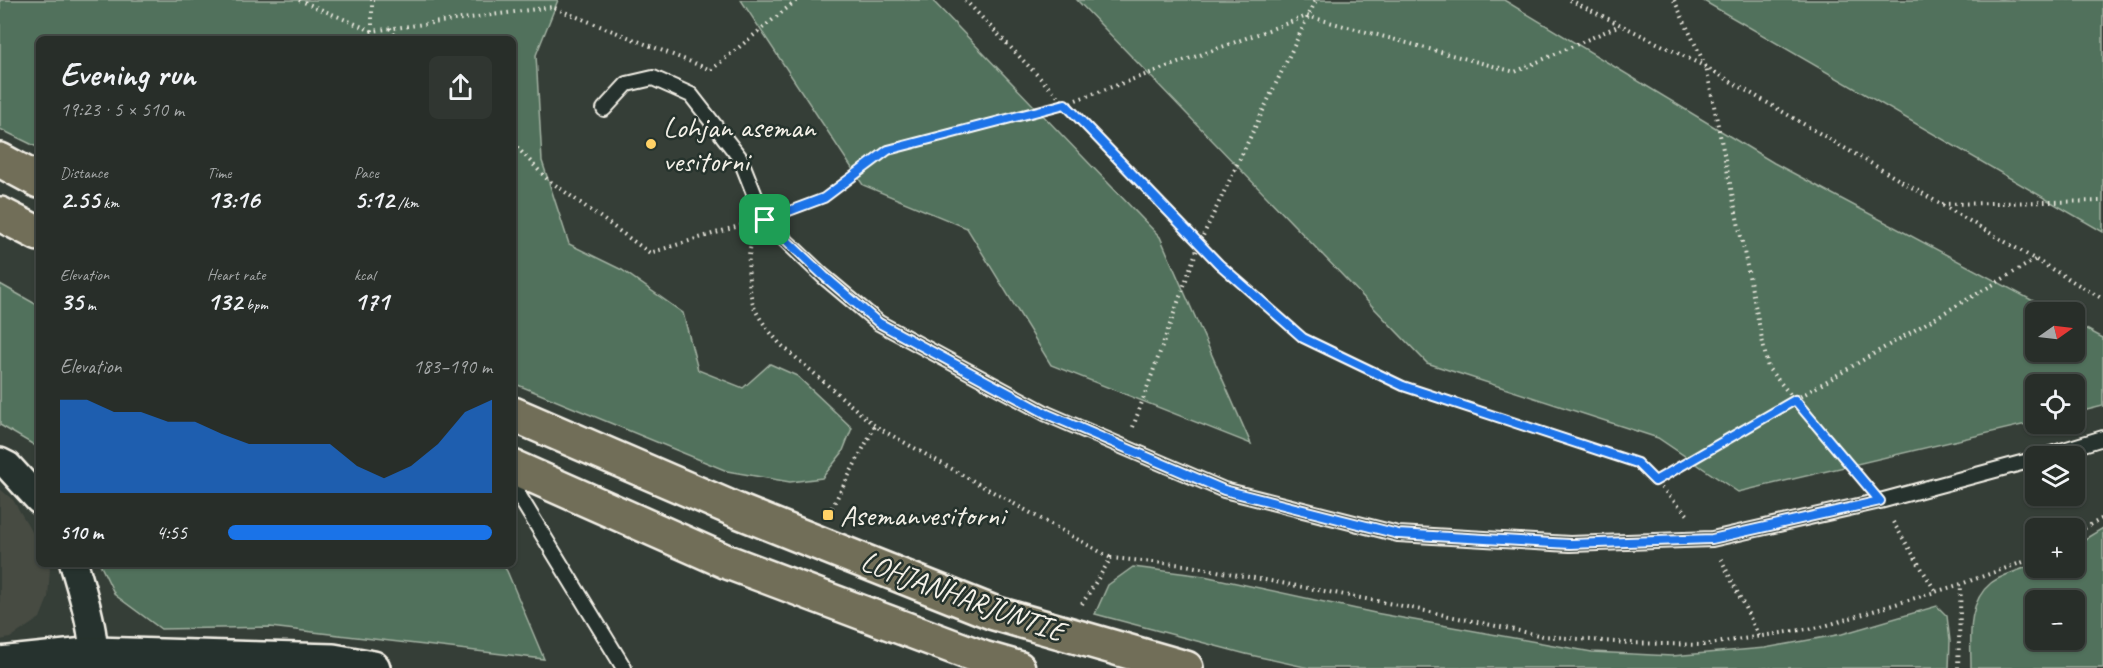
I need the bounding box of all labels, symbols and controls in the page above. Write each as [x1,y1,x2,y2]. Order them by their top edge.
text: Evening run [60,53,195,95]
button: share [429,56,492,119]
text: 19:23 · 5 × 510 m [60,97,184,122]
place label: Lohjan aseman vesitorni [663,108,817,180]
marker: Lohjan aseman vesitorni [644,137,658,151]
text: Distance [60,163,108,183]
text: Time [207,163,231,183]
text: Pace [354,163,379,183]
text: 2.55 [60,183,99,216]
text: 13:16 [207,183,260,216]
text: 5:12 [354,183,394,216]
text: km [99,193,119,213]
text: /km [394,193,419,213]
pin [739,194,790,245]
icon: arrive [748,203,781,236]
text: Elevation [60,265,109,285]
text: Heart rate [207,265,265,285]
text: kcal [354,265,375,285]
text: 35 [60,285,83,318]
text: 132 [207,285,242,318]
text: 171 [354,285,389,318]
text: m [83,295,96,315]
text: bpm [242,295,268,315]
north arrow [2025,302,2085,362]
map controls [2025,302,2085,650]
text: Elevation [60,354,122,379]
text: 183–190 m [413,354,492,379]
button: locate [2025,374,2085,434]
button: layers [2025,446,2085,506]
place label: Asemanvesitorni [840,496,1008,534]
marker: Asemanvesitorni [821,508,835,522]
button: + [2025,518,2085,578]
text: 510 m [60,520,103,545]
text: 4:55 [156,520,187,545]
street label: LOHJANHARJUNTIE [856,542,1073,652]
button: − [2025,590,2085,650]

